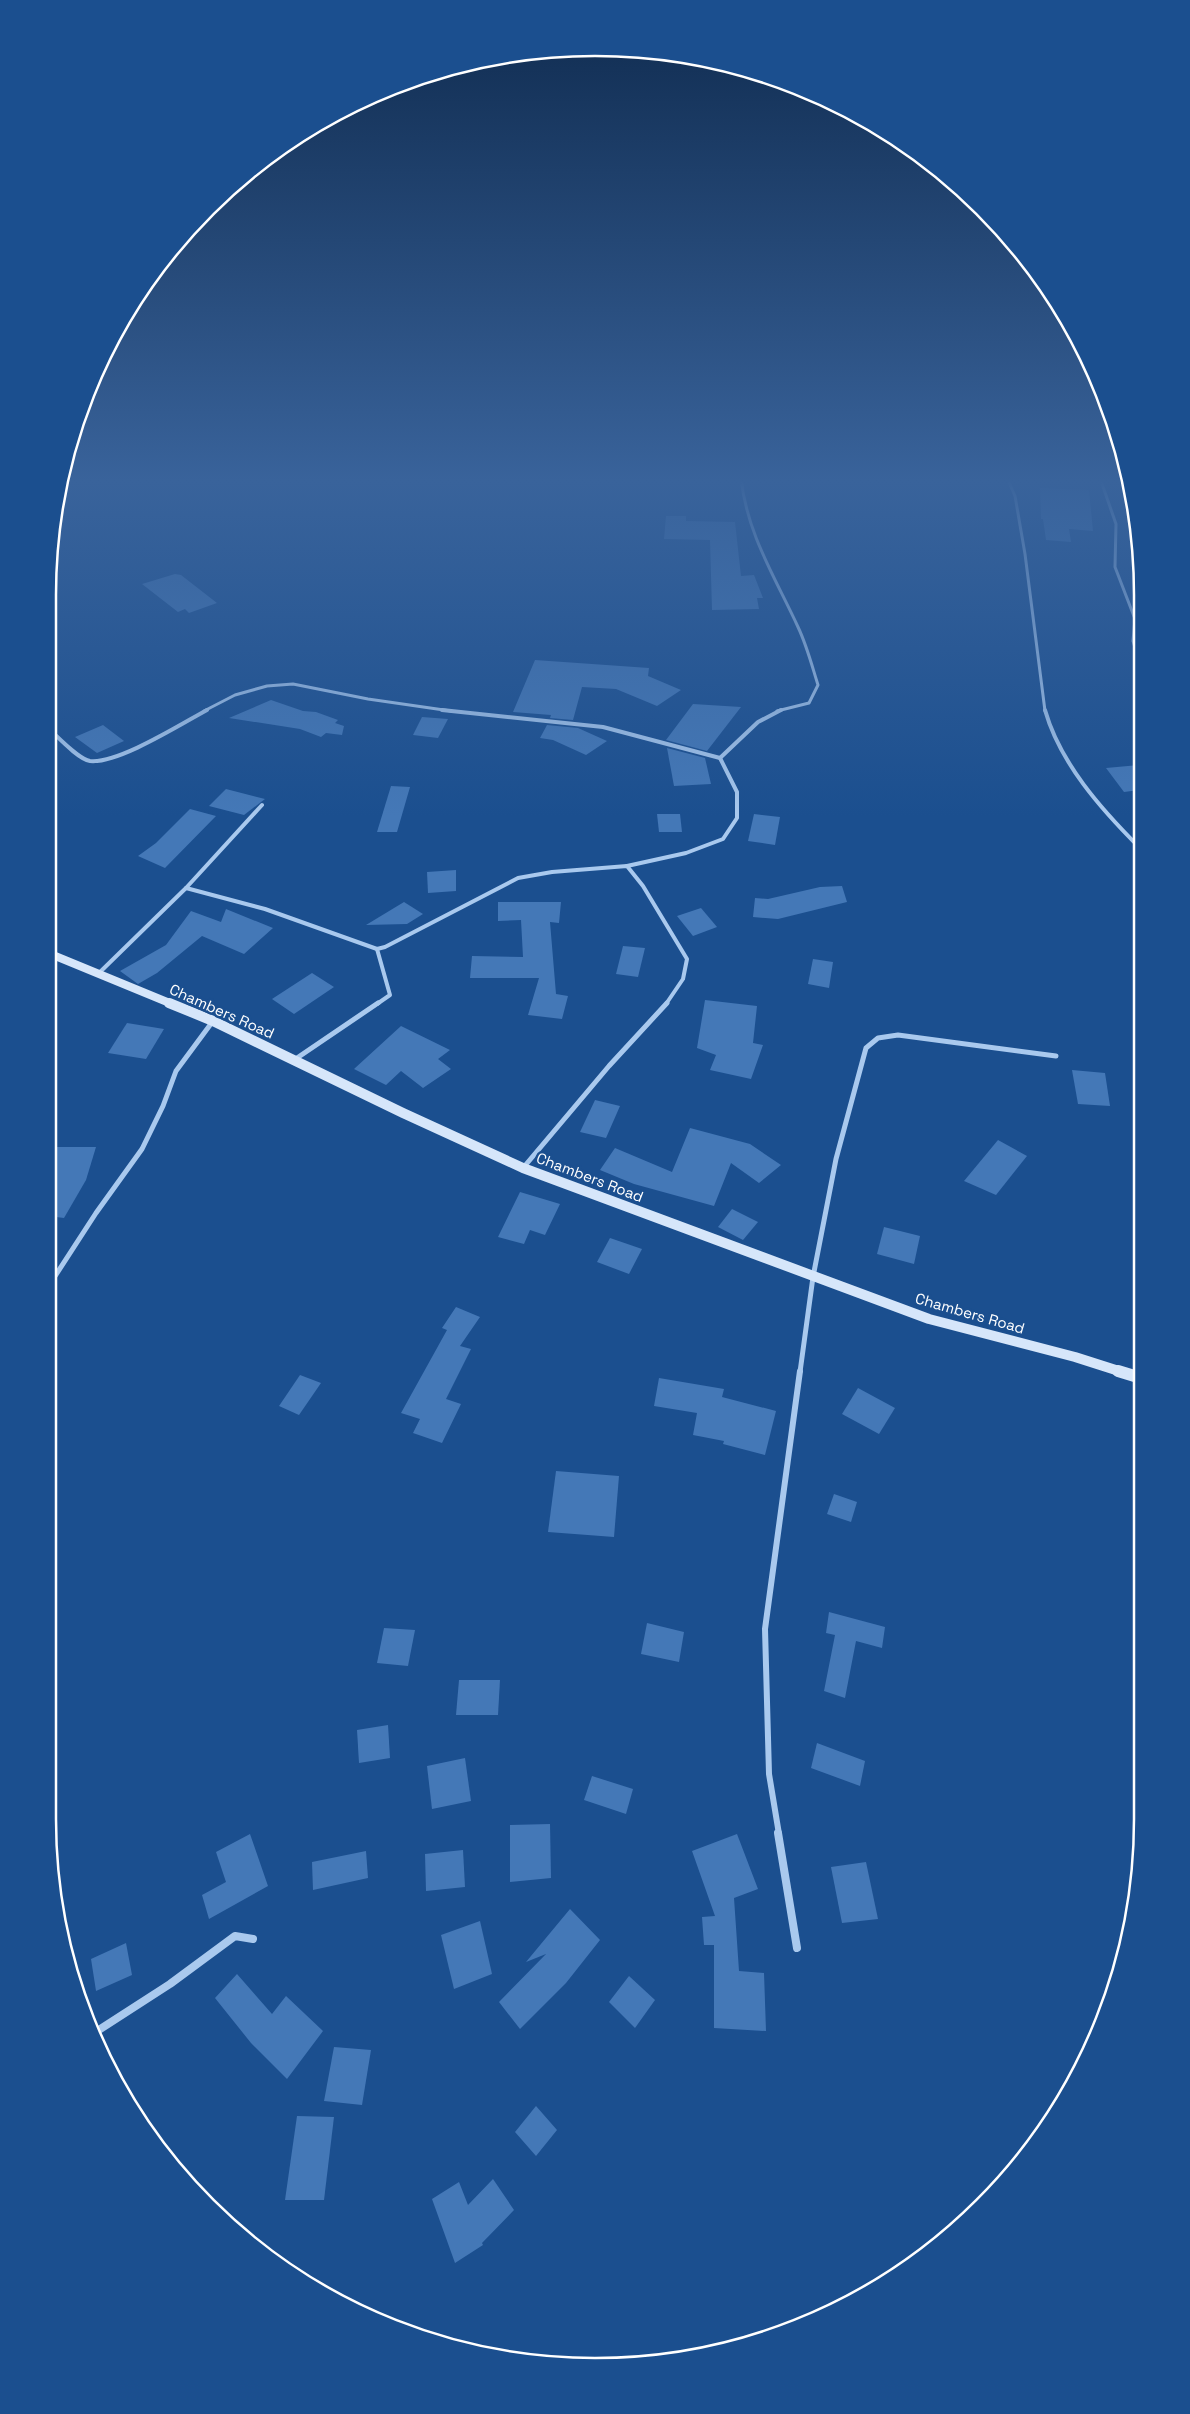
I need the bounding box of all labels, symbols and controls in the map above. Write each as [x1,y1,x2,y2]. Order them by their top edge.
street label: Chambers Road [167,979,277,1043]
street label: Chambers Road [534,1148,646,1206]
street label: Chambers Road [913,1288,1027,1338]

